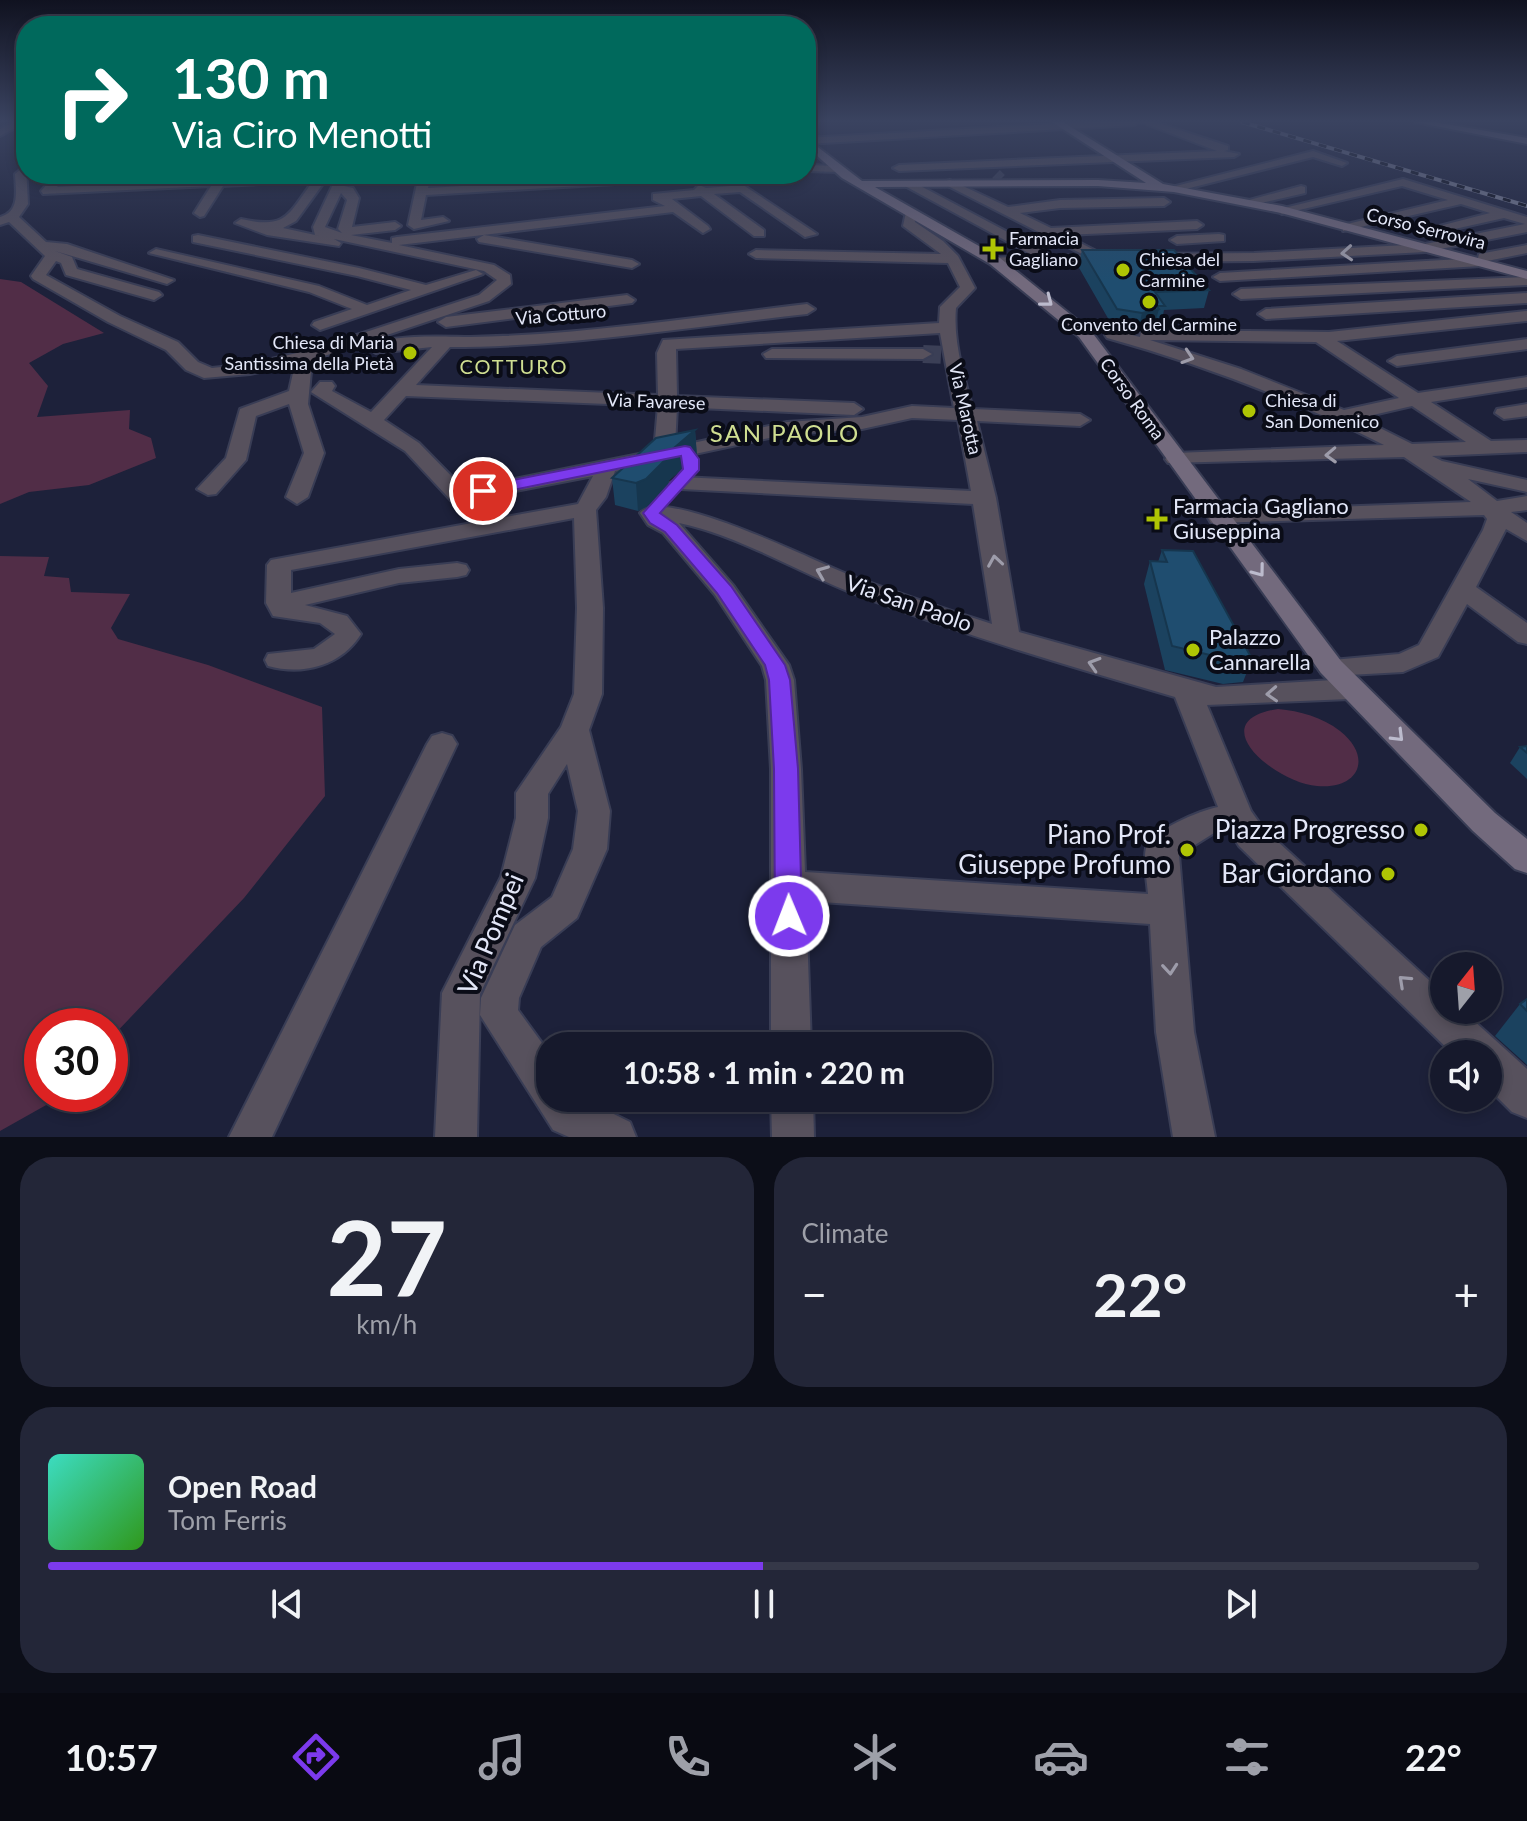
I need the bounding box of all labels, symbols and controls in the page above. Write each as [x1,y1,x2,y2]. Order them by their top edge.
text: 130 m [172,44,330,111]
icon: right [40,48,144,152]
text: Via Ciro Menotti [172,112,432,156]
street label: Corso Serrovira [1364,203,1488,253]
place label: Farmacia Gagliano [1009,227,1079,270]
marker: Farmacia Gagliano [984,240,1002,258]
one-way arrow [1340,244,1353,261]
place label: Chiesa del Carmine [1139,248,1220,291]
marker: Chiesa del Carmine [1114,261,1132,279]
one-way arrow [1038,291,1052,306]
marker: Convento del Carmine [1140,293,1158,311]
street label: Via Cotturo [515,299,607,329]
place label: Convento del Carmine [1061,313,1237,335]
place label: Chiesa di Maria Santissima della Pietà [225,331,394,374]
marker: Chiesa di Maria Santissima della Pietà [401,344,419,362]
one-way arrow [1180,347,1194,363]
street label: Corso Roma [1096,353,1170,444]
district label: COTTURO [459,354,569,378]
street label: Via Marotta [945,361,987,457]
street label: Via Favarese [606,388,706,414]
place label: Chiesa di San Domenico [1265,389,1379,432]
marker: Chiesa di San Domenico [1240,402,1258,420]
district label: SAN PAOLO [710,418,860,447]
one-way arrow [1324,446,1337,463]
pin [449,457,517,525]
icon: arrive [461,469,505,513]
place label: Farmacia Gagliano Giuseppina [1173,492,1349,544]
marker: Farmacia Gagliano Giuseppina [1148,510,1166,528]
one-way arrow [987,554,1004,568]
one-way arrow [1249,562,1263,576]
one-way arrow [816,565,830,582]
street label: Via San Paolo [843,568,976,637]
place label: Palazzo Cannarella [1209,623,1311,675]
marker: Palazzo Cannarella [1184,641,1202,659]
one-way arrow [1088,657,1102,673]
one-way arrow [1266,685,1279,702]
one-way arrow [1389,727,1403,741]
place label: Piazza Progresso [1215,813,1405,845]
place label: Piano Prof. Giuseppe Profumo [958,818,1171,880]
marker: Piazza Progresso [1412,821,1430,839]
marker: Piano Prof. Giuseppe Profumo [1178,841,1196,859]
place label: Bar Giordano [1221,857,1372,889]
marker: Bar Giordano [1379,865,1397,883]
street label: Via Pompei [450,868,530,999]
position arrow [747,874,831,958]
north arrow [1430,952,1502,1024]
map controls [1430,952,1502,1112]
one-way arrow [1161,963,1178,976]
one-way arrow [1399,976,1413,991]
speed limit sign: 30 [24,1008,128,1112]
button: sound [1430,1040,1502,1112]
text: 10:58 · 1 min · 220 m [623,1054,905,1090]
text: 27 [326,1193,447,1318]
text: Climate [802,1217,888,1249]
text: 22° [1093,1258,1188,1330]
text: − [802,1268,827,1320]
text: + [1453,1268,1479,1320]
text: km/h [356,1308,417,1340]
text: Open Road [168,1468,317,1504]
text: Tom Ferris [168,1504,287,1536]
icon: previous [265,1582,309,1626]
icon: pause [742,1582,786,1626]
icon: next [1219,1582,1263,1626]
icon: directions [288,1729,344,1785]
icon: music [474,1729,530,1785]
icon: phone [660,1729,716,1785]
icon: climate [847,1729,903,1785]
icon: car [1033,1729,1089,1785]
icon: filters [1219,1729,1275,1785]
text: 10:57 [65,1735,158,1779]
text: 22° [1405,1735,1462,1779]

